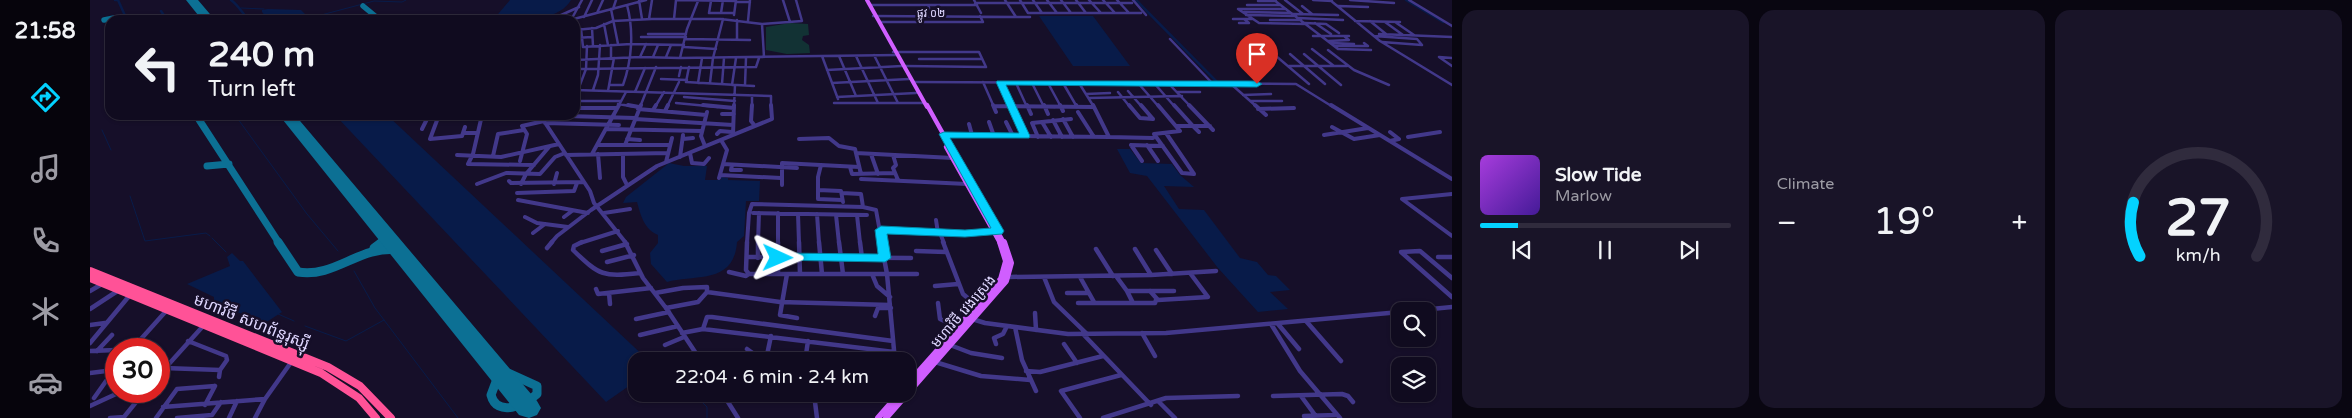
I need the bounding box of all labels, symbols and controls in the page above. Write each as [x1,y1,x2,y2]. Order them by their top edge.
street label: ផ្លូវ ០២ [917,7,945,23]
text: 21:58 [15,18,75,44]
pin [1236,33,1278,84]
text: 240 m [208,34,315,76]
icon: left [125,35,190,100]
icon: arrive [1243,40,1271,68]
text: Turn left [208,76,296,102]
icon: directions [28,80,63,115]
icon: music [28,151,63,186]
text: Slow Tide [1555,164,1642,186]
text: Climate [1777,174,1834,194]
text: Marlow [1555,186,1612,206]
text: 27 [2166,187,2231,250]
text: 19° [1873,199,1935,245]
text: − [1777,206,1797,240]
text: + [2012,206,2027,240]
icon: phone [28,223,63,258]
position arrow [751,231,803,283]
icon: previous [1508,236,1536,264]
icon: pause [1591,236,1619,264]
icon: next [1675,236,1703,264]
text: km/h [2176,245,2221,266]
street label: មហាវិថី វេងស្រេង [927,271,999,351]
street label: មហាវិថី សហព័ន្ធរុស្ស៊ី [189,288,313,358]
icon: climate [28,294,63,329]
map controls [1391,302,1436,402]
button: search [1391,302,1436,347]
speed limit sign: 30 [105,338,170,403]
button: layers [1391,357,1436,402]
icon: car [28,365,63,400]
text: 22:04 · 6 min · 2.4 km [675,366,869,388]

